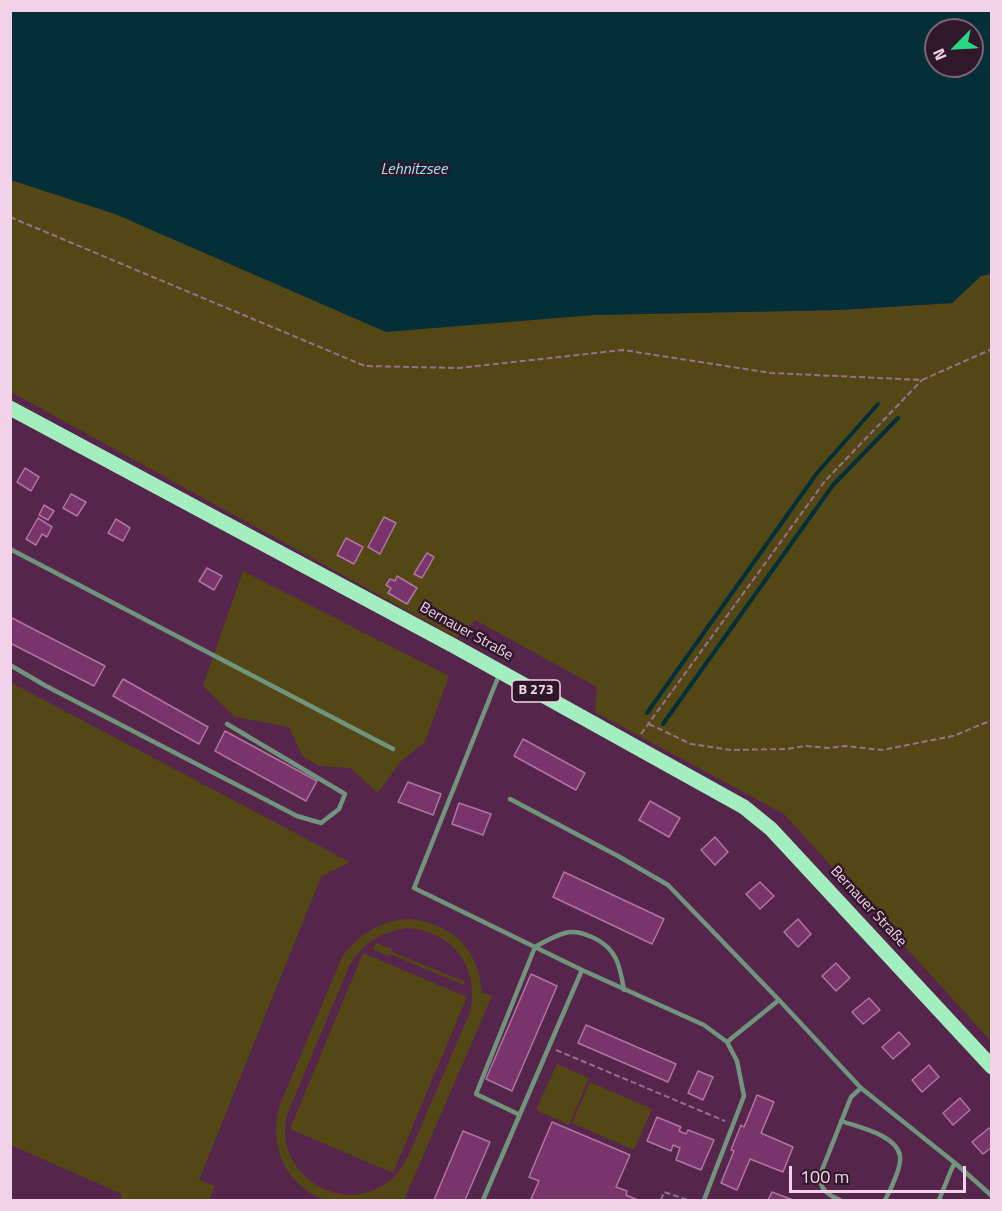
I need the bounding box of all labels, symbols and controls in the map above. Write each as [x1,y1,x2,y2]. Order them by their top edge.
north arrow [924,18,984,78]
text: N [926,45,953,64]
water label: Lehnitzsee [381,160,447,180]
street label: Bernauer Straße [416,599,516,665]
road number: B 273 [512,680,560,702]
street label: Bernauer Straße [826,863,910,951]
scale bar [792,1154,969,1192]
text: 100 m [800,1163,849,1190]

